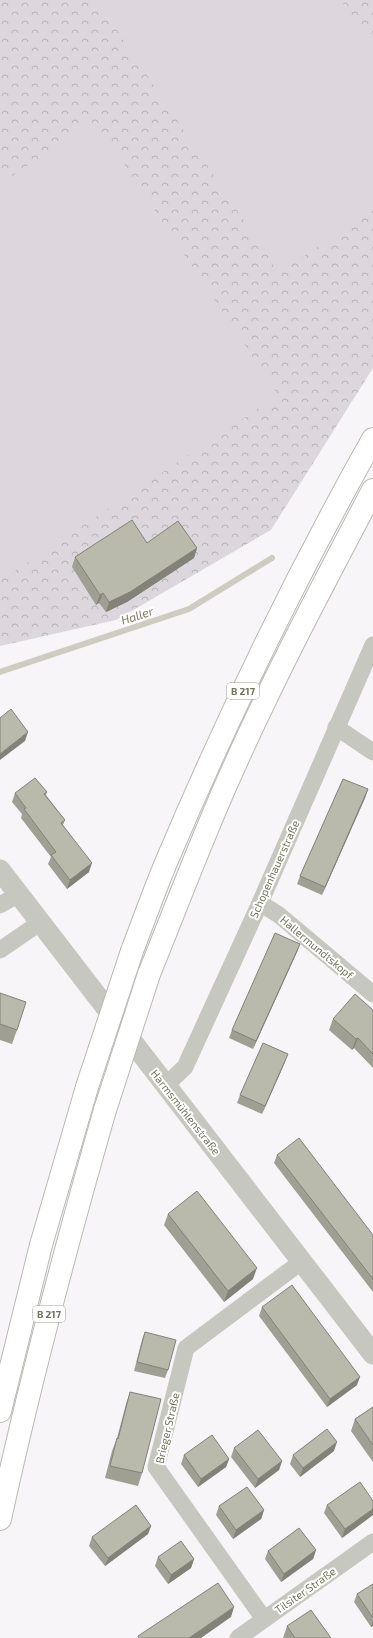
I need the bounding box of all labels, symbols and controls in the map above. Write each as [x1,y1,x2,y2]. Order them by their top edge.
water label: Haller [119,603,155,627]
road number: B 217 [227,683,259,699]
street label: Schopenhauerstraße [247,818,301,920]
street label: Hallermundtskopf [278,913,357,982]
street label: Harmsmühlenstraße [149,1067,223,1157]
road number: B 217 [33,1306,65,1322]
street label: Brieger Straße [153,1391,182,1465]
street label: Tilsiter Straße [272,1564,338,1616]

